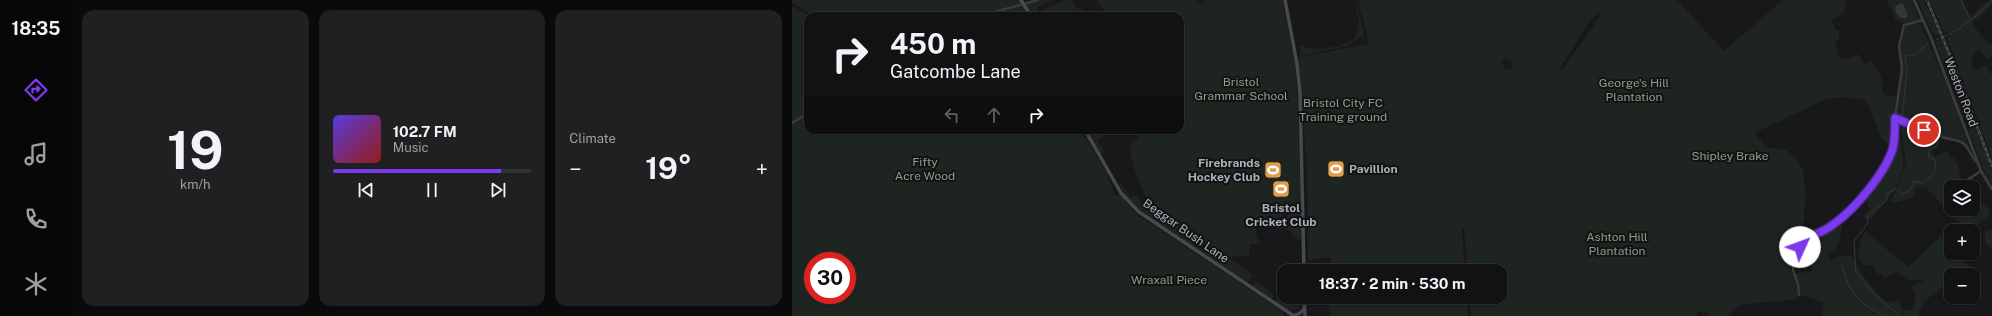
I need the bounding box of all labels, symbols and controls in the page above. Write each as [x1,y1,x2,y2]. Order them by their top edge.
text: 18:35 [12,18,60,39]
text: 450 m [890,27,976,60]
icon: right [824,28,876,80]
street label: Weston Road [1941,55,1981,129]
text: Gatcombe Lane [890,61,1021,82]
park label: Bristol Grammar School [1194,75,1288,103]
icon: directions [22,76,50,104]
park label: George's Hill Plantation [1599,76,1670,104]
park label: Bristol City FC Training ground [1299,96,1387,124]
icon: left [941,104,963,126]
icon: ahead [983,104,1005,126]
icon: right [1025,104,1047,126]
pin [1907,113,1941,147]
icon: arrive [1913,119,1935,141]
text: 19 [167,120,224,181]
text: 102.7 FM [393,123,457,140]
text: Climate [569,131,616,146]
icon: music [22,140,50,168]
text: Music [393,140,429,155]
park label: Shipley Brake [1692,149,1769,163]
text: 19° [645,150,692,186]
park label: Fifty Acre Wood [895,155,955,183]
text: − [569,156,582,182]
text: + [756,156,768,182]
place label: Firebrands Hockey Club [1188,156,1260,184]
sports icon: Pavillion [1326,159,1346,179]
sports icon: Firebrands Hockey Club [1263,160,1283,180]
place label: Pavillion [1349,162,1398,176]
text: km/h [180,177,211,192]
icon: previous [355,179,377,201]
icon: pause [421,179,443,201]
icon: next [487,179,509,201]
sports icon: Bristol Cricket Club [1271,179,1291,199]
map controls [1944,180,1980,304]
button: layers [1944,180,1980,216]
street label: Beggar Bush Lane [1140,196,1232,266]
place label: Bristol Cricket Club [1245,201,1317,229]
icon: phone [22,205,50,233]
button: + [1944,224,1980,260]
position arrow [1779,226,1821,268]
park label: Ashton Hill Plantation [1586,230,1648,258]
speed limit sign: 30 [804,252,856,304]
button: − [1944,268,1980,304]
icon: climate [22,270,50,298]
park label: Wraxall Piece [1131,273,1207,287]
text: 18:37 · 2 min · 530 m [1319,275,1465,292]

